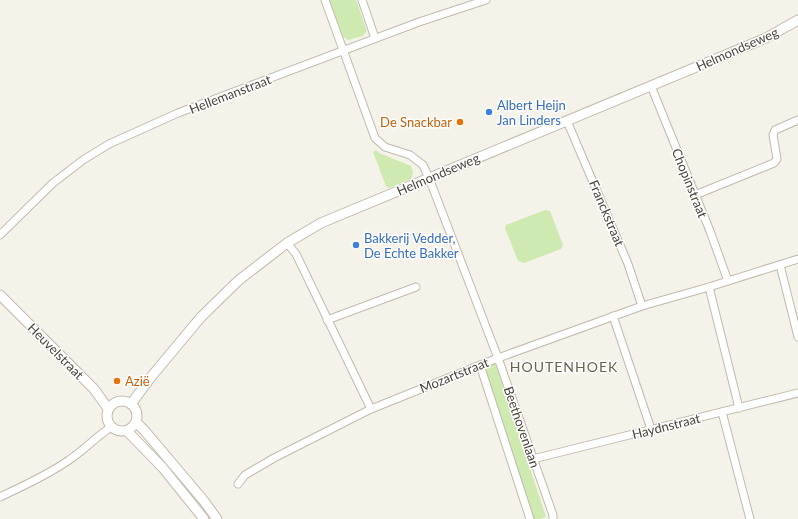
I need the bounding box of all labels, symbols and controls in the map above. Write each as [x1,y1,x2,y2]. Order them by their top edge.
street label: Helmondseweg [693,24,781,74]
street label: Hellemanstraat [187,71,274,117]
place label: Albert Heijn Jan Linders [497,97,566,128]
marker: Albert Heijn Jan Linders [484,107,494,117]
place label: De Snackbar [380,114,452,130]
marker: De Snackbar [455,117,465,127]
street label: Chopinstraat [669,146,711,220]
street label: Helmondseweg [394,149,482,199]
street label: Franckstraat [586,177,628,249]
place label: Bakkerij Vedder, De Echte Bakker [364,230,459,261]
marker: Bakkerij Vedder, De Echte Bakker [351,240,361,250]
street label: Heuvelstraat [25,320,88,383]
street label: Mozartstraat [417,354,491,396]
district label: HOUTENHOEK [510,358,618,375]
place label: Azië [125,373,150,389]
marker: Azië [112,376,122,386]
street label: Beethovenlaan [501,384,543,470]
street label: Haydnstraat [630,410,702,442]

